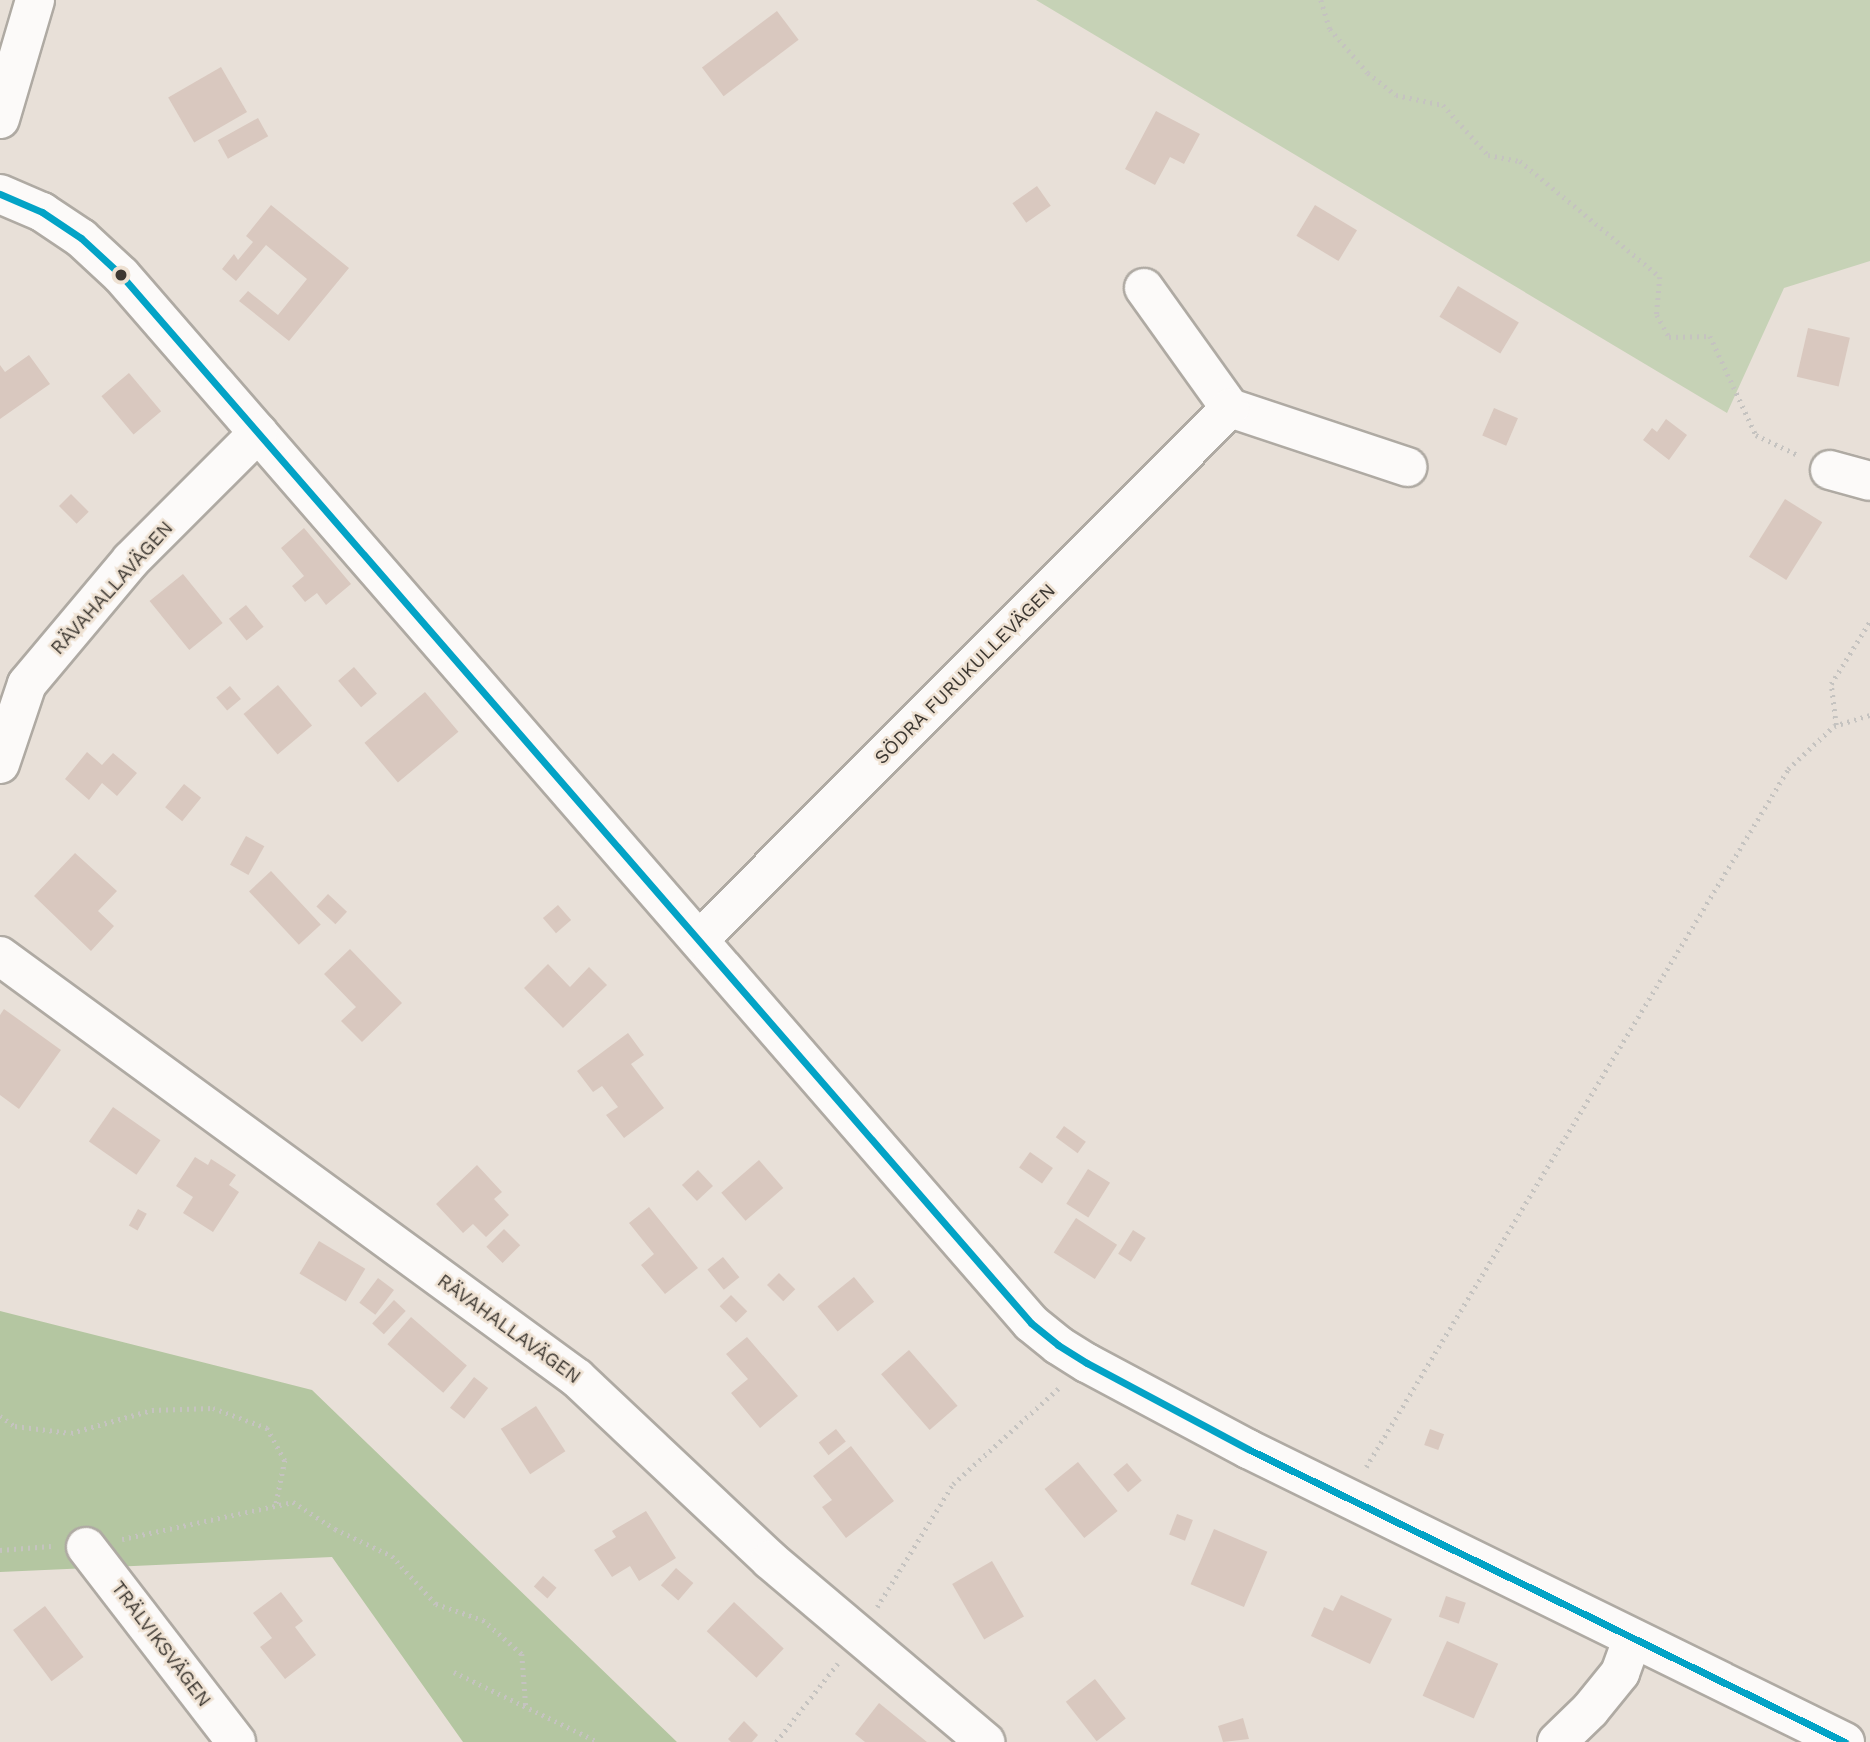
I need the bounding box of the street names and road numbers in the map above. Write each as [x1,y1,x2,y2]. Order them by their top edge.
street label: RÄVAHALLAVÄGEN [46,517,178,659]
street label: SÖDRA FURUKULLEVÄGEN [870,579,1060,769]
street label: RÄVAHALLAVÄGEN [433,1269,585,1389]
street label: TRÄLVIKSVÄGEN [106,1577,216,1711]

